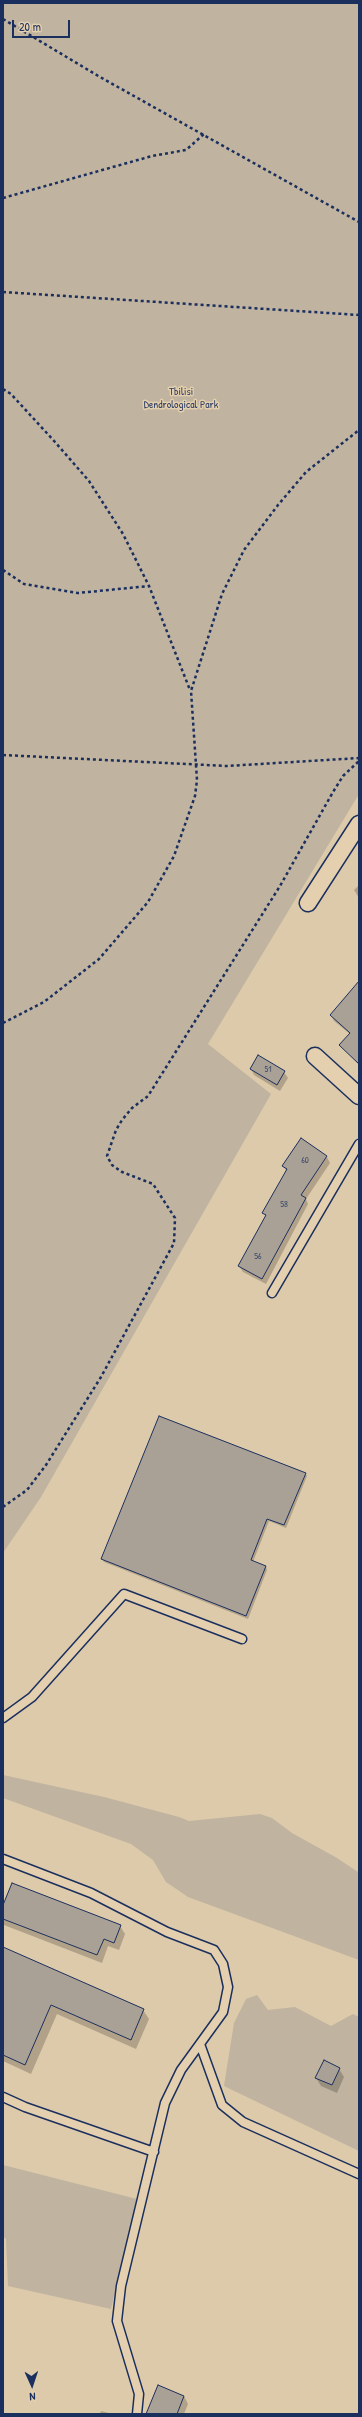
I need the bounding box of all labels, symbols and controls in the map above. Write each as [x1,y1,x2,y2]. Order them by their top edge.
scale bar [14,12,72,38]
text: 20 m [19,18,41,35]
park label: Tbilisi Dendrological Park [144,385,218,411]
house number: 51 [264,1065,272,1075]
house number: 60 [301,1156,309,1166]
house number: 58 [280,1200,288,1210]
house number: 56 [254,1252,262,1262]
north arrow [12,2365,52,2405]
text: N [29,2390,36,2404]

